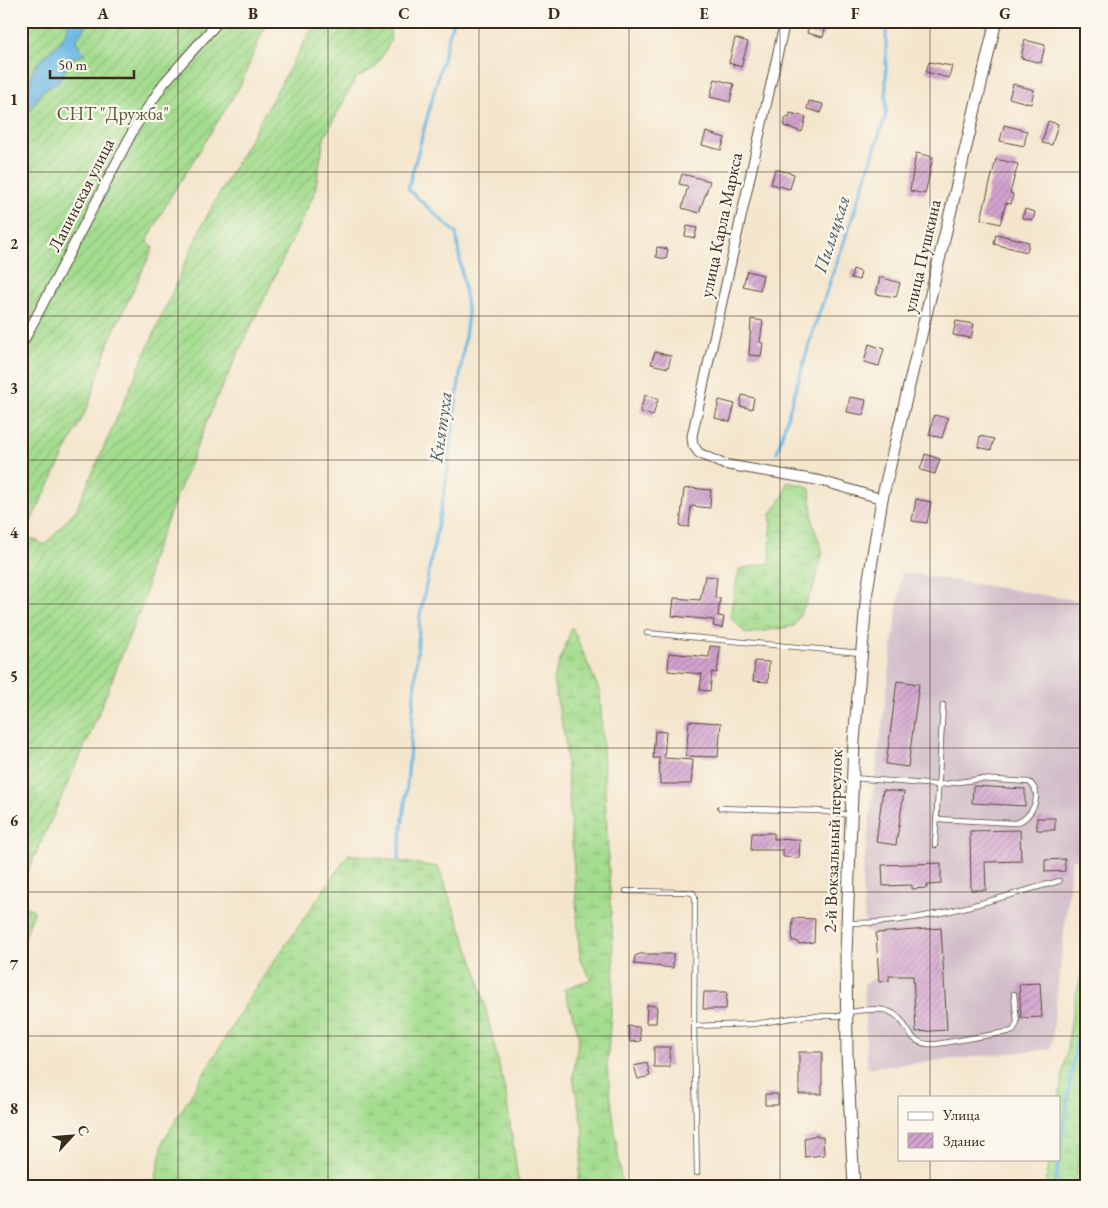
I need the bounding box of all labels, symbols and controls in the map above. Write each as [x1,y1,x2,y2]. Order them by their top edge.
text: A [96,3,109,24]
text: B [248,3,258,24]
text: C [398,3,410,24]
text: D [548,3,560,24]
text: E [699,3,709,24]
text: F [851,3,860,24]
text: G [999,3,1011,24]
scale bar [50,48,134,80]
text: 50 m [58,55,87,74]
text: 1 [10,89,18,110]
park label: СНТ "Дружба" [57,102,169,125]
street label: Лапинская улица [42,134,119,255]
street label: улица Карла Маркса [694,149,747,300]
water label: Пиляцкая [807,192,856,277]
street label: улица Пушкина [897,196,946,315]
text: 2 [10,233,19,254]
text: 3 [10,378,18,399]
water label: Княтуха [423,390,458,465]
text: 4 [10,522,19,543]
text: 5 [10,666,18,687]
street label: 2-й Вокзальный переулок [818,748,847,933]
text: 6 [10,810,19,831]
text: 7 [10,954,19,975]
legend [898,1096,1060,1160]
text: 8 [10,1098,18,1119]
text: Улица [942,1105,980,1124]
north arrow [48,1110,98,1160]
text: С [73,1122,94,1139]
text: Здание [943,1131,985,1150]

